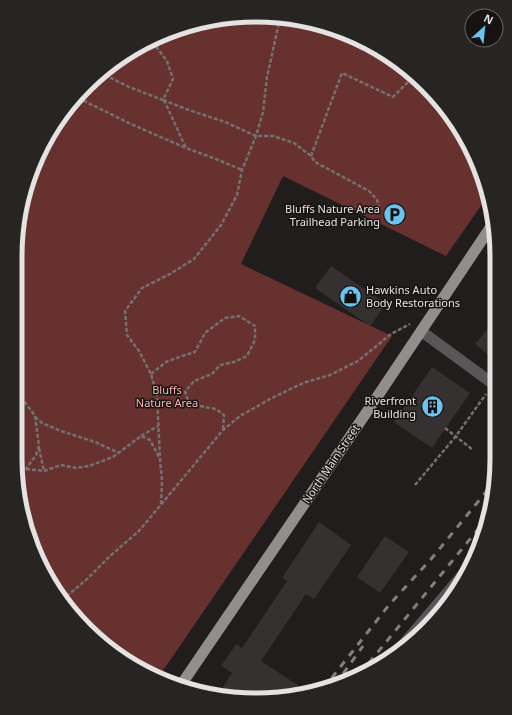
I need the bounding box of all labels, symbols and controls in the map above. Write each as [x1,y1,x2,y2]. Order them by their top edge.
north arrow [464,8,504,48]
text: N [481,10,496,27]
place label: Bluffs Nature Area Trailhead Parking [285,201,380,229]
parking icon: Bluffs Nature Area Trailhead Parking [382,202,408,228]
place label: Hawkins Auto Body Restorations [366,282,460,310]
shop icon: Hawkins Auto Body Restorations [337,283,363,309]
park label: Bluffs Nature Area [136,382,198,410]
place label: Riverfront Building [364,393,416,421]
building icon: Riverfront Building [419,394,445,420]
street label: North Main Street [298,421,363,506]

